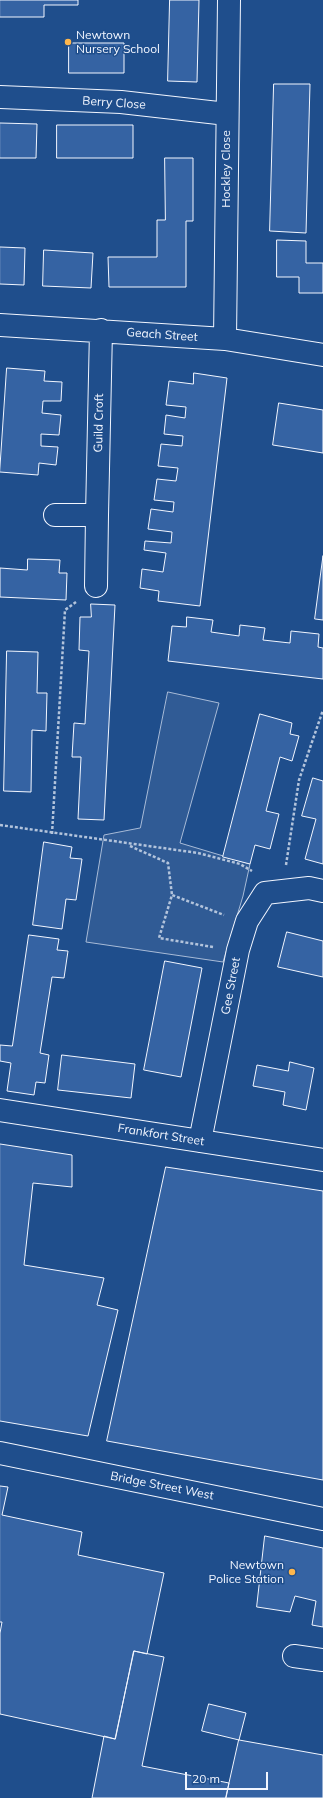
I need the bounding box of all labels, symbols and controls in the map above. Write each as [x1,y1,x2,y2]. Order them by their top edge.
place label: Newtown Nursery School [76,28,160,56]
marker: Newtown Nursery School [63,37,73,47]
street label: Berry Close [82,94,146,112]
street label: Hockley Close [219,130,233,208]
street label: Geach Street [126,325,198,345]
street label: Guild Croft [91,393,107,453]
street label: Gee Street [218,956,244,1016]
street label: Frankfort Street [117,1121,205,1149]
street label: Bridge Street West [109,1469,215,1503]
place label: Newtown Police Station [209,1558,284,1586]
marker: Newtown Police Station [287,1567,297,1577]
scale bar [187,1764,270,1790]
text: 20 m [192,1771,220,1786]

